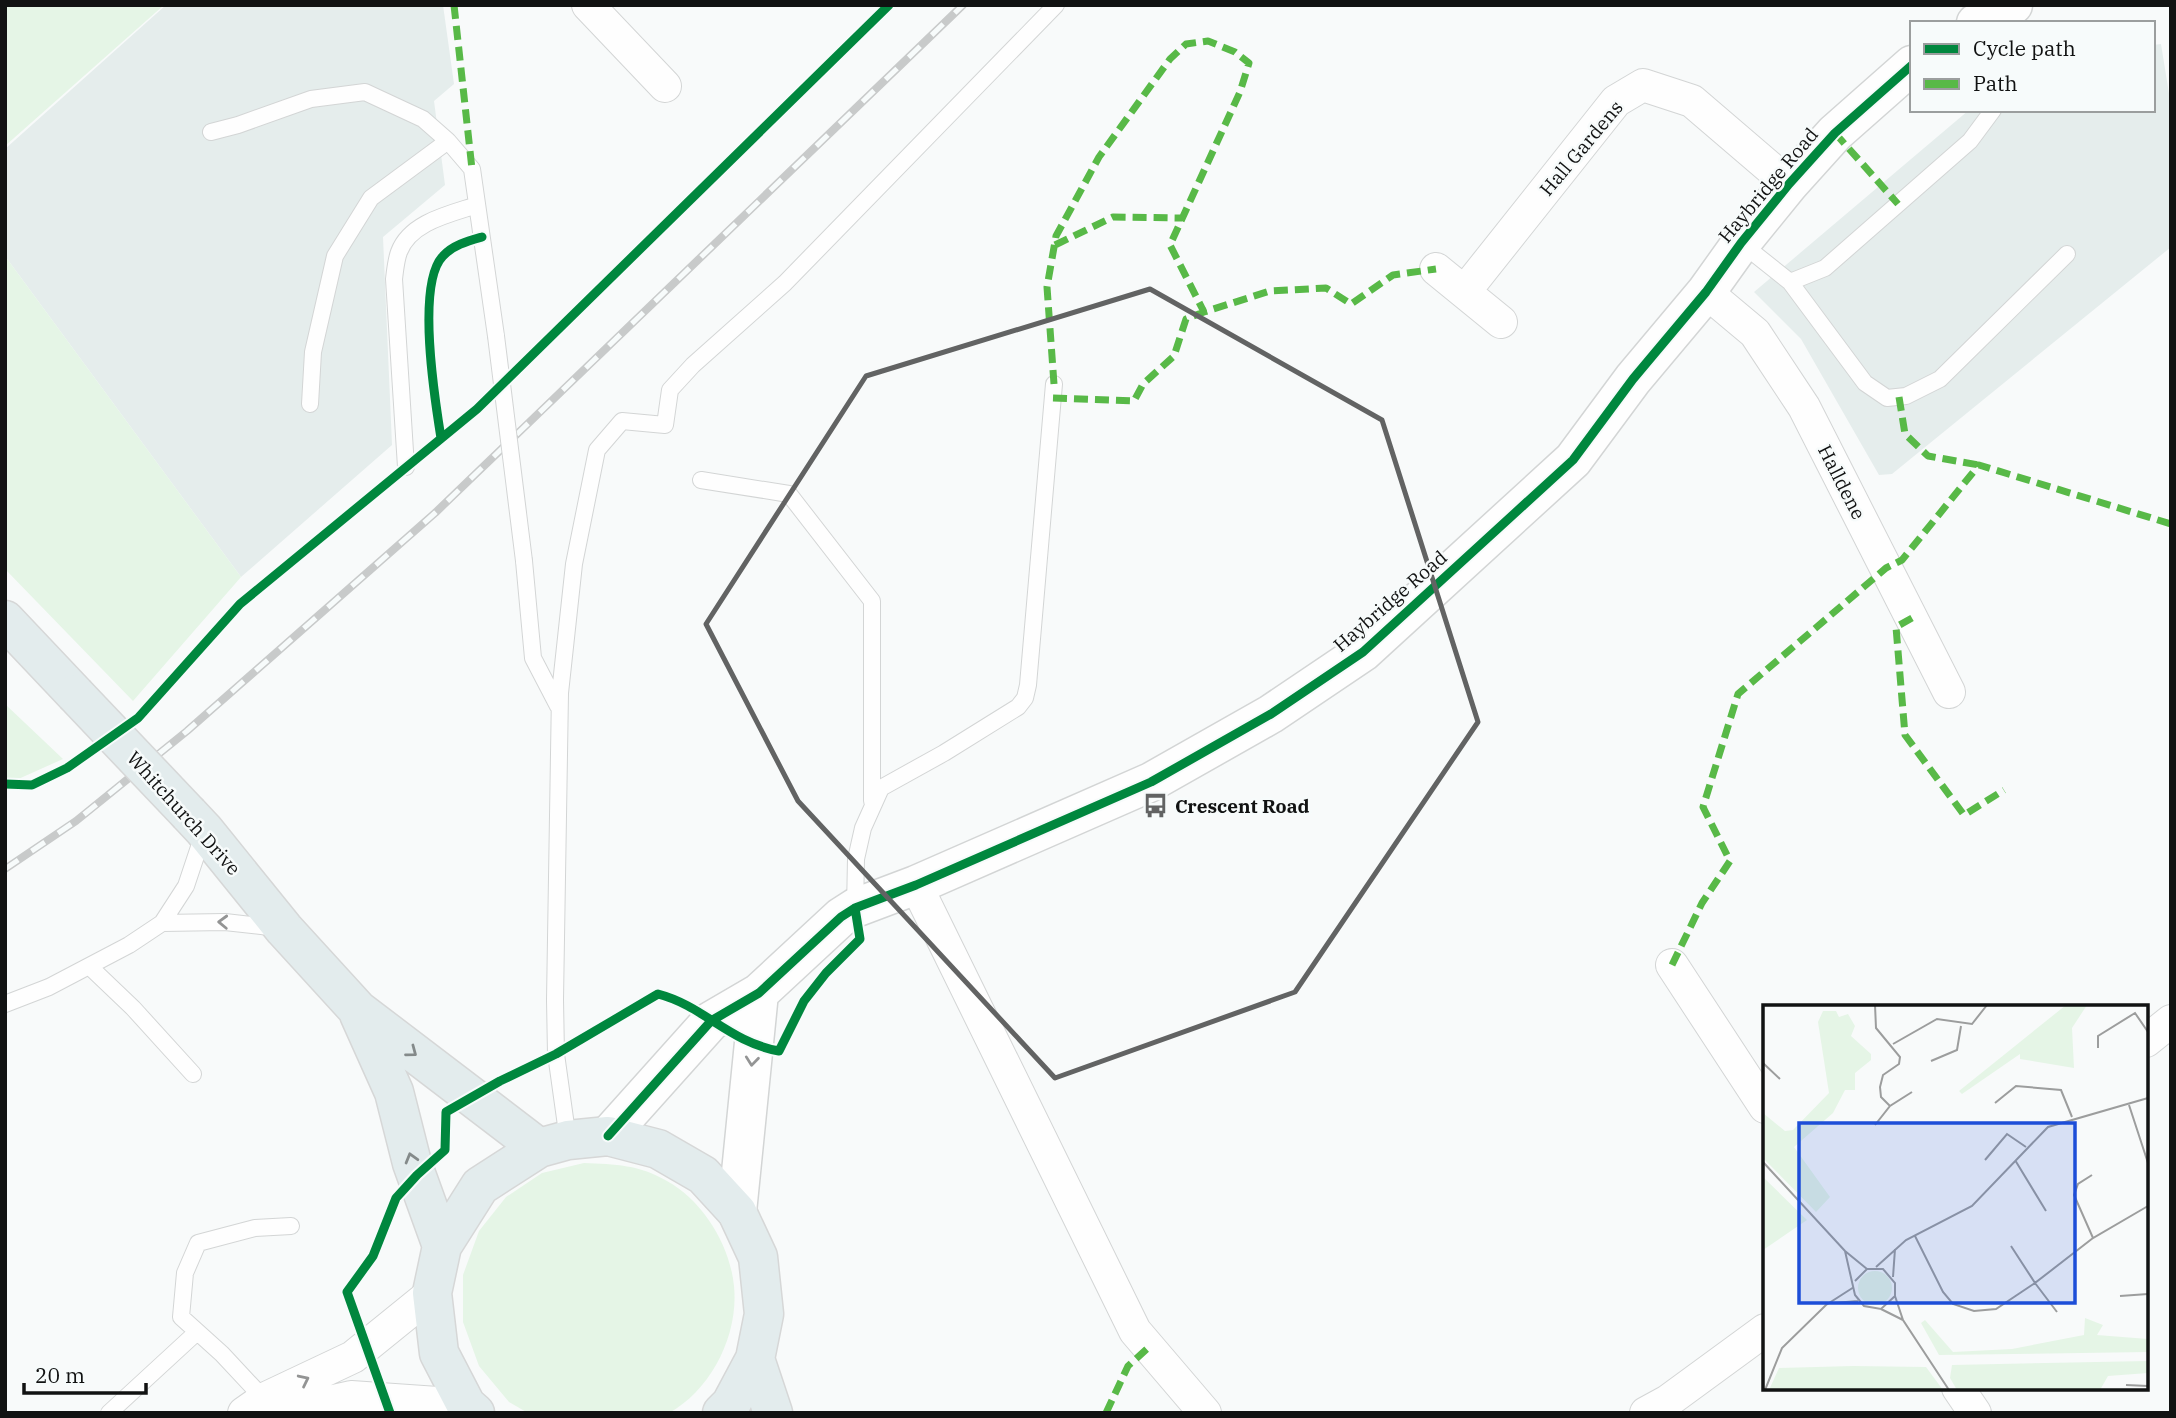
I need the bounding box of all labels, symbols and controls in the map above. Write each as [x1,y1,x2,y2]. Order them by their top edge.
legend [1910,21,2155,112]
text: Cycle path [1973,34,2076,62]
text: Path [1973,69,2018,97]
street label: Hall Gardens [1534,95,1628,201]
street label: Haybridge Road [1713,123,1823,247]
street label: Halldene [1813,441,1871,523]
street label: Haybridge Road [1328,545,1452,657]
street label: Whitchurch Drive [122,746,246,880]
bus stop icon: Crescent Road [1141,792,1169,820]
place label: Crescent Road [1175,794,1310,818]
one-way arrow [217,915,228,930]
inset map [1763,1005,2148,1390]
one-way arrow [404,1043,417,1056]
one-way arrow [745,1055,760,1066]
one-way arrow [405,1153,420,1165]
scale bar [24,1352,147,1396]
text: 20 m [35,1361,85,1389]
one-way arrow [297,1375,309,1389]

